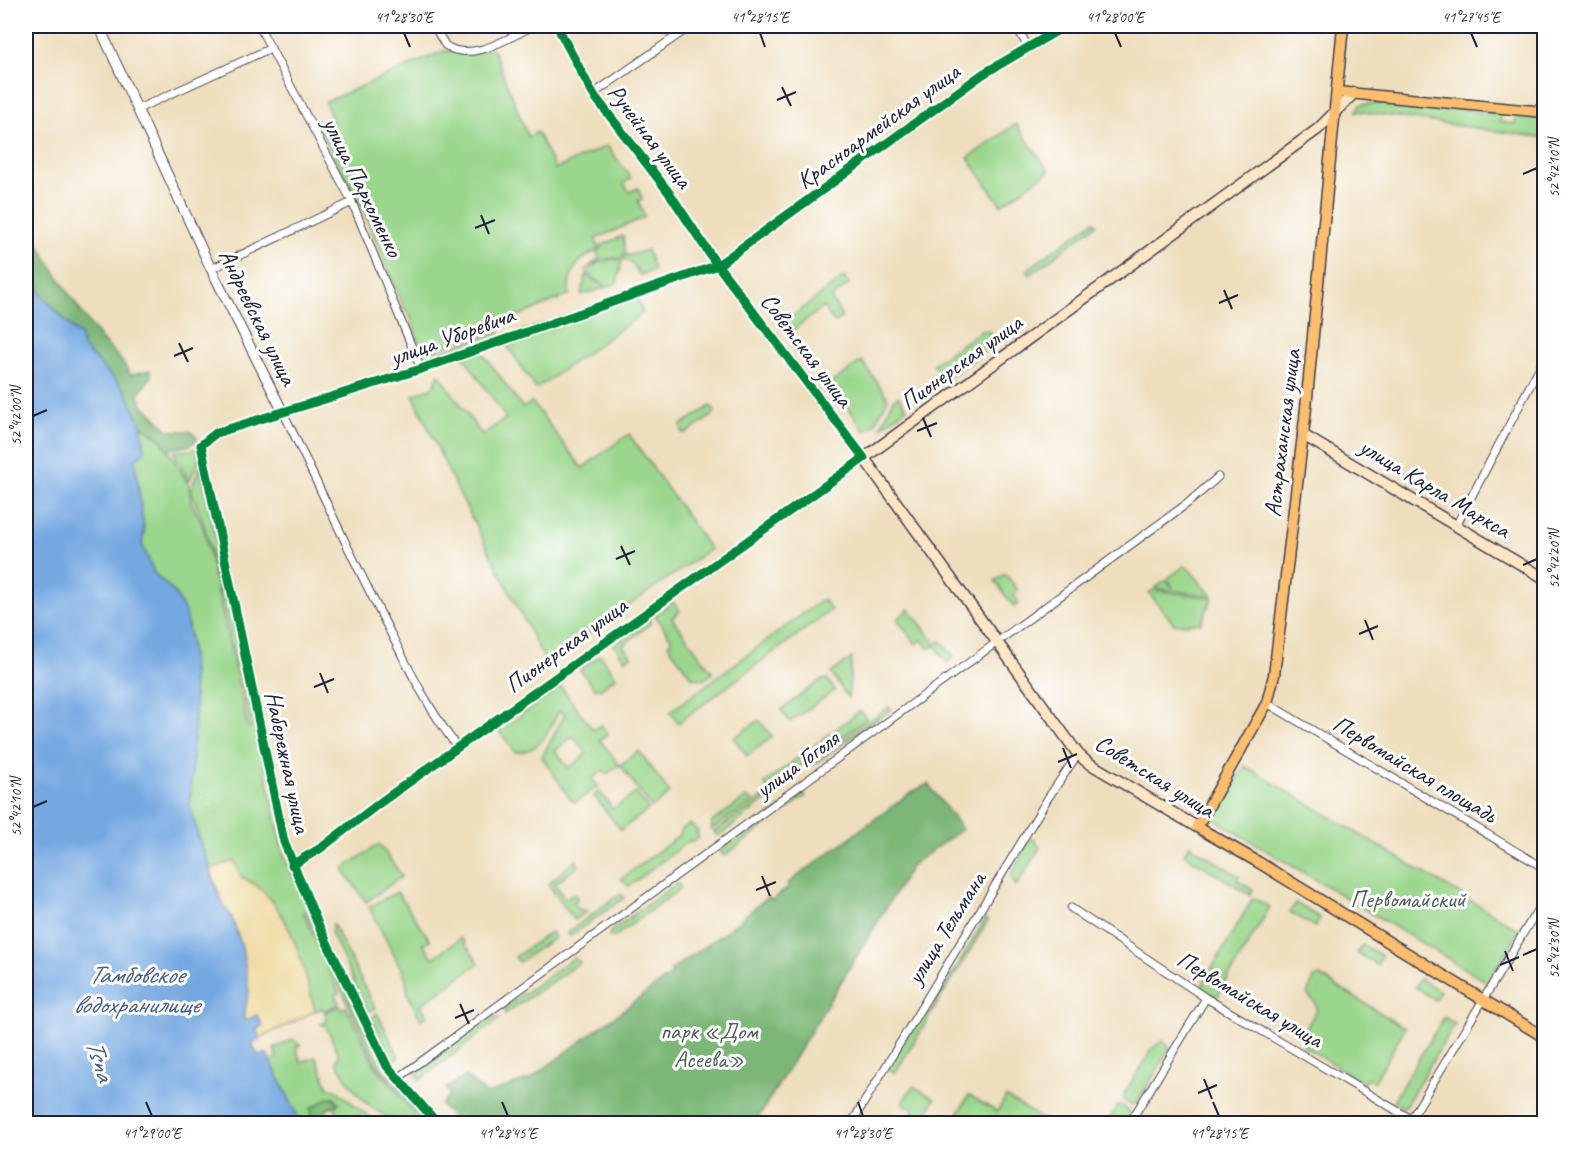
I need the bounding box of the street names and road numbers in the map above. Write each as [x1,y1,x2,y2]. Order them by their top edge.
street label: Красноармейская улица [790,56,967,195]
street label: Ручейная улица [601,78,700,195]
street label: улица Пархоменко [315,110,410,263]
street label: Андреевская улица [212,244,305,391]
street label: Советская улица [754,287,861,414]
street label: улица Уборевича [384,299,520,373]
street label: Пионерская улица [894,307,1029,416]
street label: Астраханская улица [1257,346,1307,518]
street label: улица Карла Маркса [1353,430,1517,546]
street label: Пионерская улица [499,590,634,699]
street label: Набережная улица [258,688,318,837]
street label: Первомайская площадь [1327,708,1504,830]
street label: улица Гоголя [748,723,846,806]
street label: Советская улица [1090,727,1222,825]
street label: улица Тельмана [899,864,994,991]
street label: Первомайская улица [1172,944,1329,1055]

